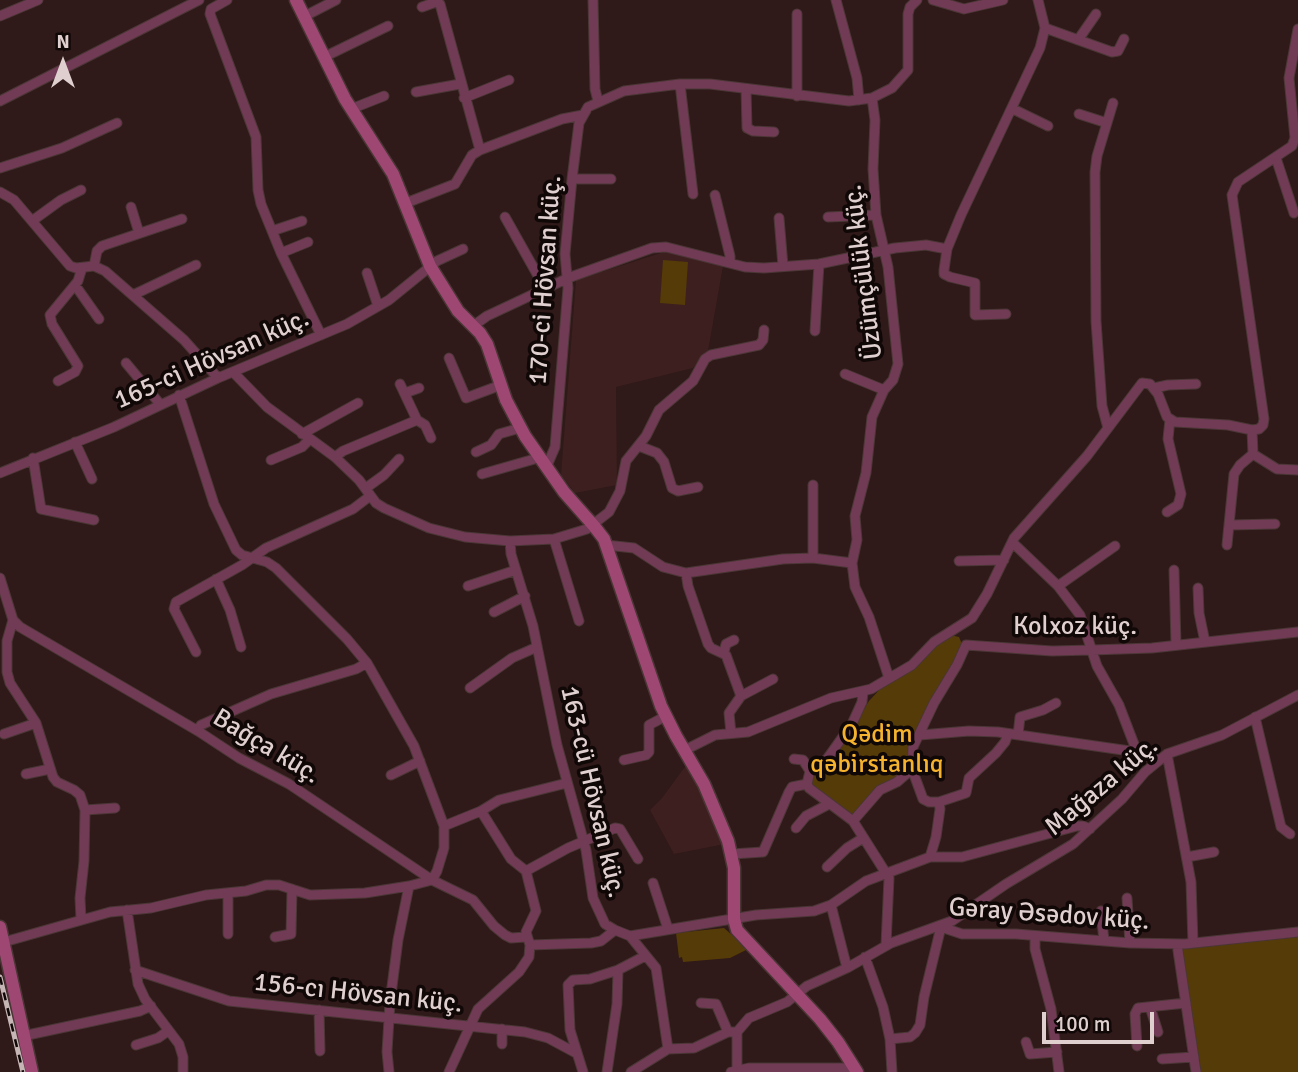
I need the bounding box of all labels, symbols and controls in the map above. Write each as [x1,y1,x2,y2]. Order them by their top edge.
north arrow [28,28,98,98]
text: N [56,30,70,54]
street label: 170-ci Hövsan küç. [523,174,569,386]
street label: Üzümçülük küç. [838,183,890,361]
street label: 165-ci Hövsan küç. [110,303,314,417]
street label: Kolxoz küç. [1013,611,1137,643]
street label: 163-cü Hövsan küç. [552,683,632,901]
street label: Bağça küç. [207,703,325,791]
park label: Qədim qəbirstanlıq [810,719,944,780]
street label: Mağaza küç. [1039,731,1165,843]
street label: Gəray Əsədov küç. [948,892,1150,938]
street label: 156-cı Hövsan küç. [252,968,464,1020]
scale bar [1046,998,1158,1042]
text: 100 m [1055,1011,1110,1037]

